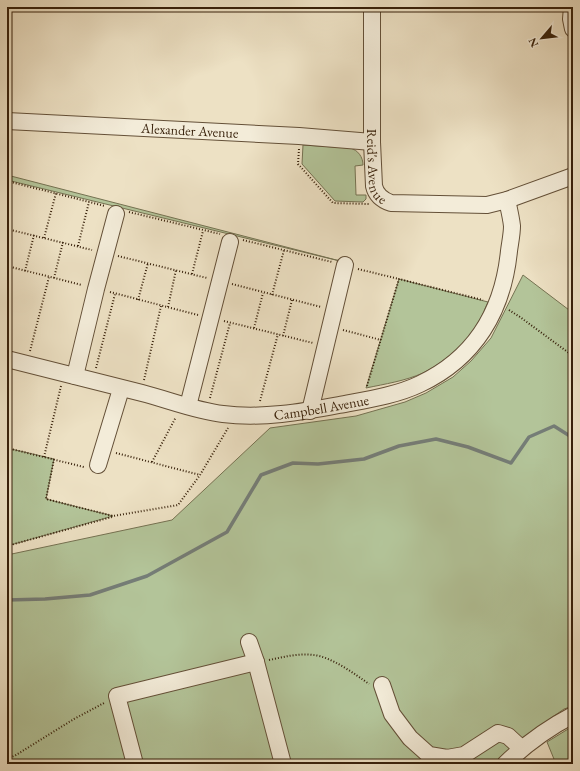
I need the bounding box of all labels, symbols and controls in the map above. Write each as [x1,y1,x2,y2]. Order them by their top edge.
north arrow [522,18,562,58]
text: N [525,35,541,50]
street label: Alexander Avenue [140,119,239,142]
street label: Reid's Avenue [363,129,391,209]
street label: Campbell Avenue [273,391,371,424]

